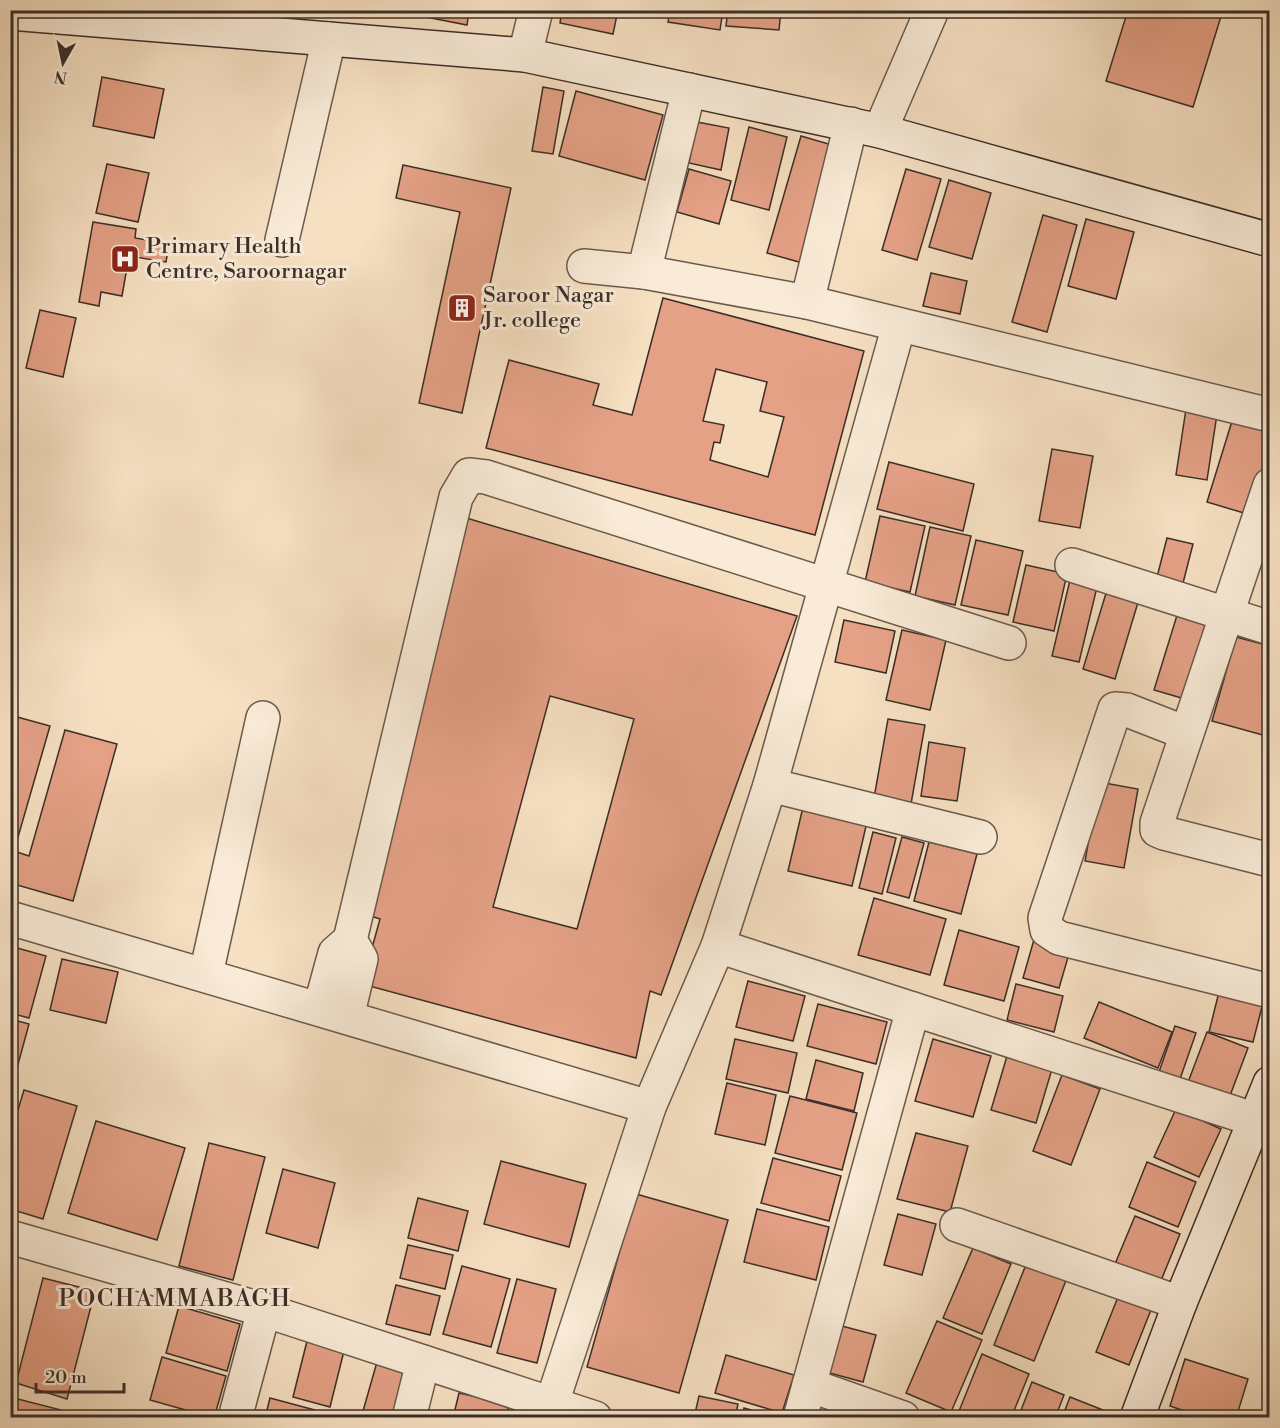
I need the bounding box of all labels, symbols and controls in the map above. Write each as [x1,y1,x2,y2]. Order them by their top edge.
north arrow [33,33,93,93]
text: N [53,66,69,88]
place label: Primary Health Centre, Saroornagar [146,233,347,285]
hospital icon: Primary Health Centre, Saroornagar [109,243,141,275]
place label: Saroor Nagar Jr. college [482,282,614,334]
building icon: Saroor Nagar Jr. college [446,292,478,324]
district label: POCHAMMABAGH [59,1284,291,1314]
scale bar [36,1356,124,1394]
text: 20 m [45,1366,87,1389]

